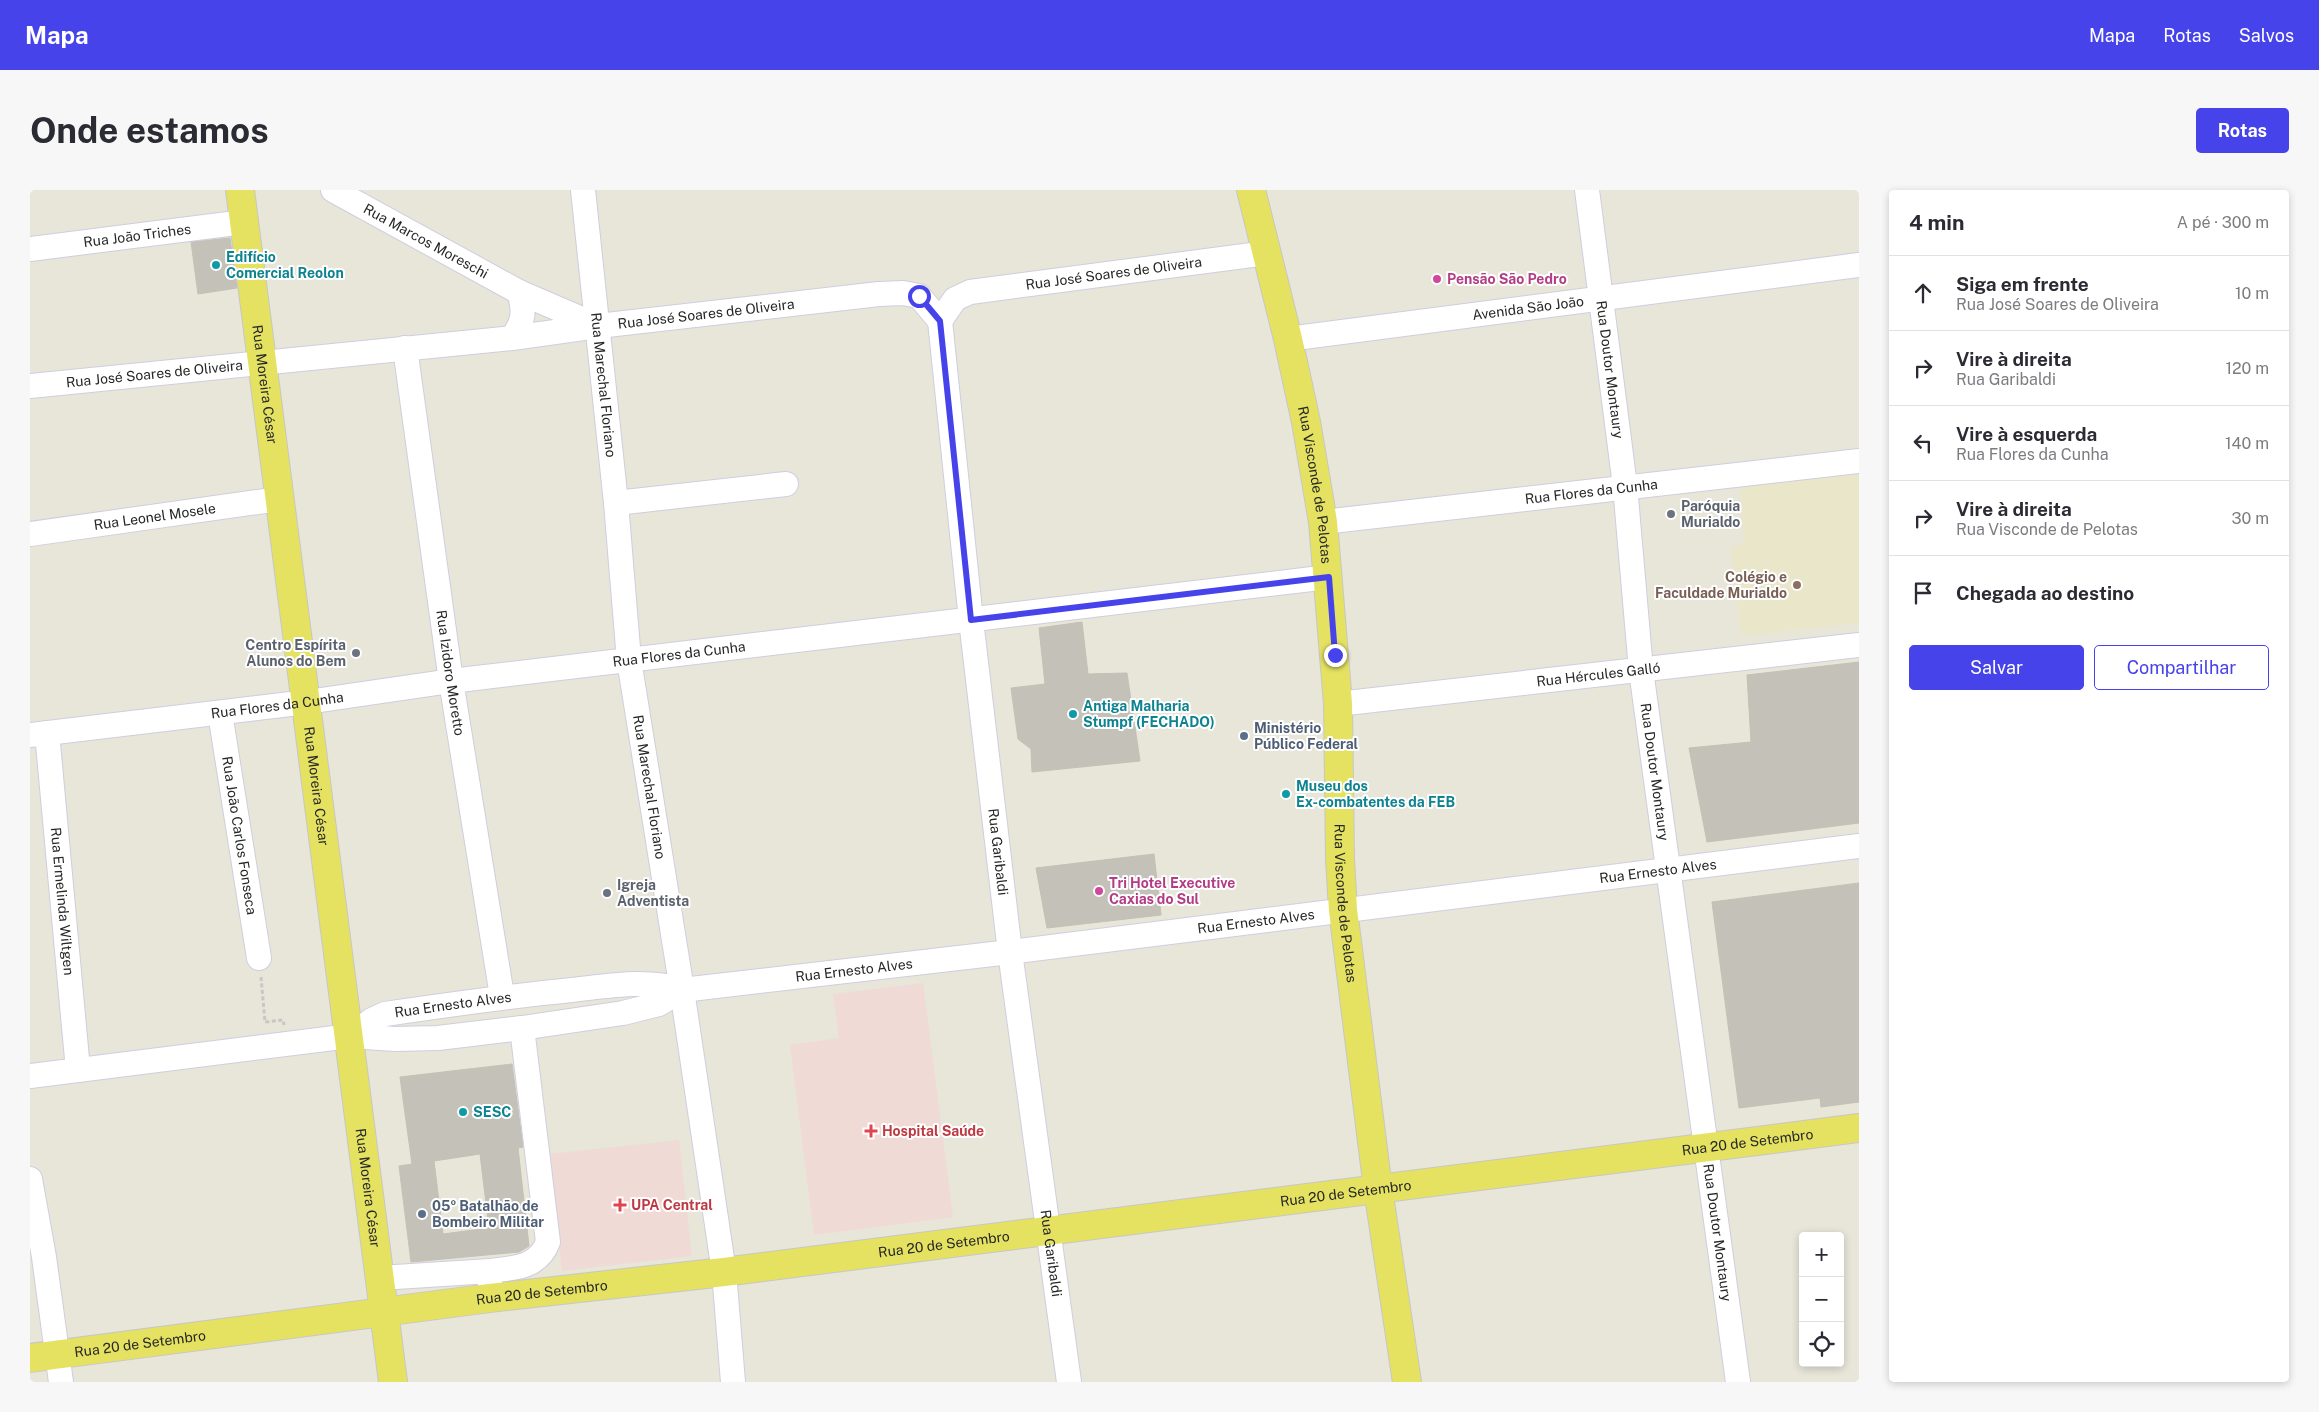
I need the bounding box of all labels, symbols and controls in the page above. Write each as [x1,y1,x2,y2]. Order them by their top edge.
text: Mapa [25,21,89,49]
text: Mapa [2089,25,2135,46]
text: Rotas [2163,25,2211,46]
text: Salvos [2239,25,2294,46]
button: Rotas [2196,108,2289,153]
text: Onde estamos [30,110,269,151]
street label: Rua Marcos Moreschi [361,200,491,282]
text: 4 min [1909,210,1964,235]
text: A pé · 300 m [2177,213,2269,232]
street label: Rua João Triches [82,221,192,250]
place label: Edifício Comercial Reolon [226,249,344,281]
street label: Rua José Soares de Oliveira [1024,254,1203,293]
marker: Edifício Comercial Reolon [210,259,222,271]
place label: Pensão São Pedro [1447,271,1567,287]
marker: Pensão São Pedro [1431,273,1443,285]
text: Siga em frente [1956,273,2089,295]
icon: ahead [1909,279,1937,307]
text: 10 m [2235,284,2269,303]
route start [908,285,931,308]
street label: Avenida São João [1471,293,1585,323]
text: Rua José Soares de Oliveira [1956,295,2159,314]
street label: Rua José Soares de Oliveira [617,296,795,332]
street label: Rua Doutor Montaury [1593,300,1627,440]
street label: Rua Marechal Floriano [588,312,619,458]
street label: Rua Moreira César [249,324,281,445]
text: Vire à direita [1956,348,2072,370]
icon: right [1909,354,1937,382]
street label: Rua José Soares de Oliveira [65,357,244,390]
text: 120 m [2225,359,2269,378]
text: Rua Garibaldi [1956,370,2056,389]
street label: Rua Visconde de Pelotas [1295,405,1334,564]
text: Vire à esquerda [1956,423,2097,445]
icon: left [1909,429,1937,457]
text: 140 m [2225,434,2269,453]
text: Rua Flores da Cunha [1956,445,2109,464]
street label: Rua Flores da Cunha [1524,476,1659,507]
place label: Paróquia Murialdo [1681,498,1740,530]
text: Vire à direita [1956,498,2072,520]
street label: Rua Leonel Mosele [93,500,217,533]
icon: right [1909,504,1937,532]
marker: Paróquia Murialdo [1665,508,1677,520]
text: 30 m [2232,509,2269,528]
text: Rua Visconde de Pelotas [1956,520,2138,539]
place label: Colégio e Faculdade Murialdo [1655,569,1787,601]
marker: Colégio e Faculdade Murialdo [1791,579,1803,591]
icon: arrive [1909,579,1937,607]
text: Chegada ao destino [1956,582,2134,604]
street label: Rua Izidoro Moretto [433,609,468,737]
place label: Centro Espírita Alunos do Bem [245,637,346,669]
street label: Rua Flores da Cunha [612,638,746,670]
route end [1324,644,1347,667]
button: Salvar [1909,645,2084,690]
button: Compartilhar [2094,645,2269,690]
marker: Centro Espírita Alunos do Bem [350,647,362,659]
street label: Rua Hércules Galló [1536,660,1661,689]
street label: Rua Flores da Cunha [210,689,345,721]
place label: Antiga Malharia Stumpf (FECHADO) [1083,698,1215,730]
street label: Rua Doutor Montaury [1638,702,1672,842]
marker: Antiga Malharia Stumpf (FECHADO) [1067,708,1079,720]
street label: Rua Marechal Floriano [630,714,669,860]
place label: Ministério Público Federal [1254,720,1359,752]
street label: Rua Moreira César [301,726,332,847]
marker: Ministério Público Federal [1238,730,1250,742]
street label: Rua João Carlos Fonseca [219,755,260,916]
place label: Museu dos Ex-combatentes da FEB [1296,778,1455,810]
marker: Museu dos Ex-combatentes da FEB [1280,788,1292,800]
street label: Rua Garibaldi [985,807,1011,896]
street label: Rua Visconde de Pelotas [1332,824,1360,983]
street label: Rua Ermelinda Wiltgen [48,827,77,976]
street label: Rua Ernesto Alves [1598,856,1717,886]
place label: Tri Hotel Executive Caxias do Sul [1109,875,1235,907]
place label: Igreja Adventista [617,877,689,909]
marker: Tri Hotel Executive Caxias do Sul [1093,885,1105,897]
marker: Igreja Adventista [601,887,613,899]
street label: Rua Ernesto Alves [1196,906,1315,937]
street label: Rua Ernesto Alves [794,955,913,985]
street label: Rua Ernesto Alves [393,989,512,1021]
place label: SESC [473,1104,511,1120]
marker: SESC [457,1106,469,1118]
place label: Hospital Saúde [882,1123,984,1139]
marker: Hospital Saúde [864,1124,878,1138]
street label: Rua 20 de Setembro [1681,1126,1814,1158]
street label: Rua Moreira César [353,1127,384,1248]
street label: Rua Doutor Montaury [1700,1163,1735,1303]
street label: Rua 20 de Setembro [1279,1177,1412,1209]
place label: UPA Central [631,1197,713,1213]
place label: 05º Batalhão de Bombeiro Militar [432,1198,544,1230]
marker: UPA Central [613,1198,627,1212]
marker: 05º Batalhão de Bombeiro Militar [416,1208,428,1220]
street label: Rua Garibaldi [1037,1209,1065,1298]
street label: Rua 20 de Setembro [877,1228,1011,1260]
map controls [1799,1232,1844,1367]
button: + [1799,1232,1844,1277]
street label: Rua 20 de Setembro [475,1277,609,1308]
button: − [1799,1277,1844,1322]
button: locate [1799,1322,1844,1367]
street label: Rua 20 de Setembro [73,1327,207,1360]

